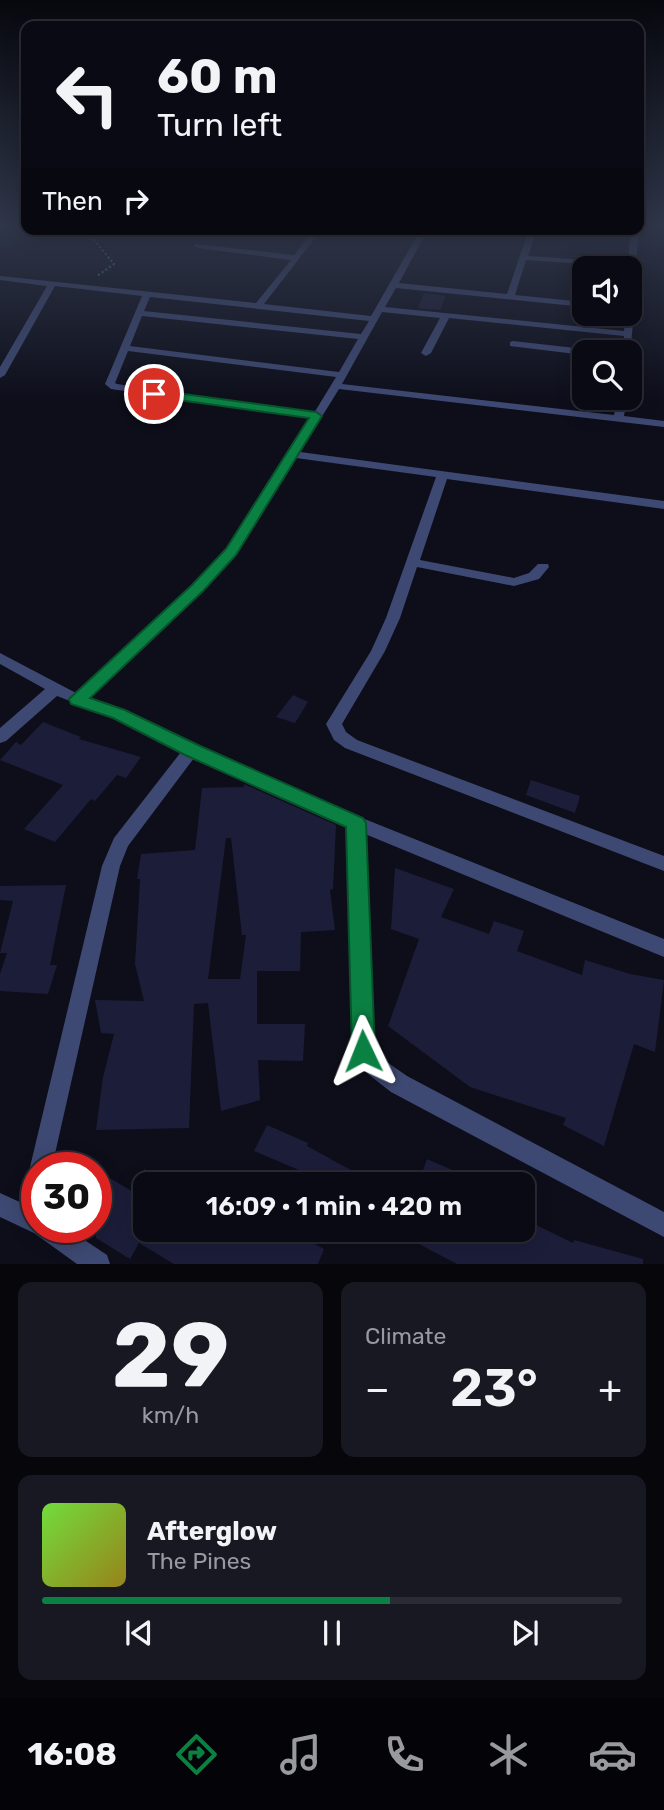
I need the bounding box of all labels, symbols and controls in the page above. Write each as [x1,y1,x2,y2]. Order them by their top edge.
text: 60 m [157,47,278,105]
icon: left [42,49,133,140]
text: Turn left [157,106,282,144]
icon: right [117,182,155,220]
text: Then [42,186,103,217]
map controls [572,256,642,410]
button: sound [572,256,642,326]
button: search [572,340,642,410]
pin [124,364,184,424]
icon: arrive [135,375,173,413]
position arrow [326,1014,400,1088]
speed limit sign: 30 [21,1152,112,1243]
text: 16:09 · 1 min · 420 m [206,1191,462,1222]
text: 29 [112,1301,229,1409]
text: Climate [365,1322,446,1350]
text: 23° [450,1357,538,1419]
text: − [365,1366,390,1412]
text: + [598,1366,622,1412]
text: km/h [142,1401,199,1429]
text: Afterglow [147,1516,277,1547]
text: The Pines [147,1547,251,1575]
icon: previous [120,1614,158,1652]
icon: pause [313,1614,351,1652]
icon: next [506,1614,544,1652]
icon: directions [172,1730,221,1779]
icon: music [276,1730,325,1779]
icon: phone [380,1730,429,1779]
icon: climate [484,1730,533,1779]
icon: car [588,1730,637,1779]
text: 16:08 [27,1735,117,1773]

